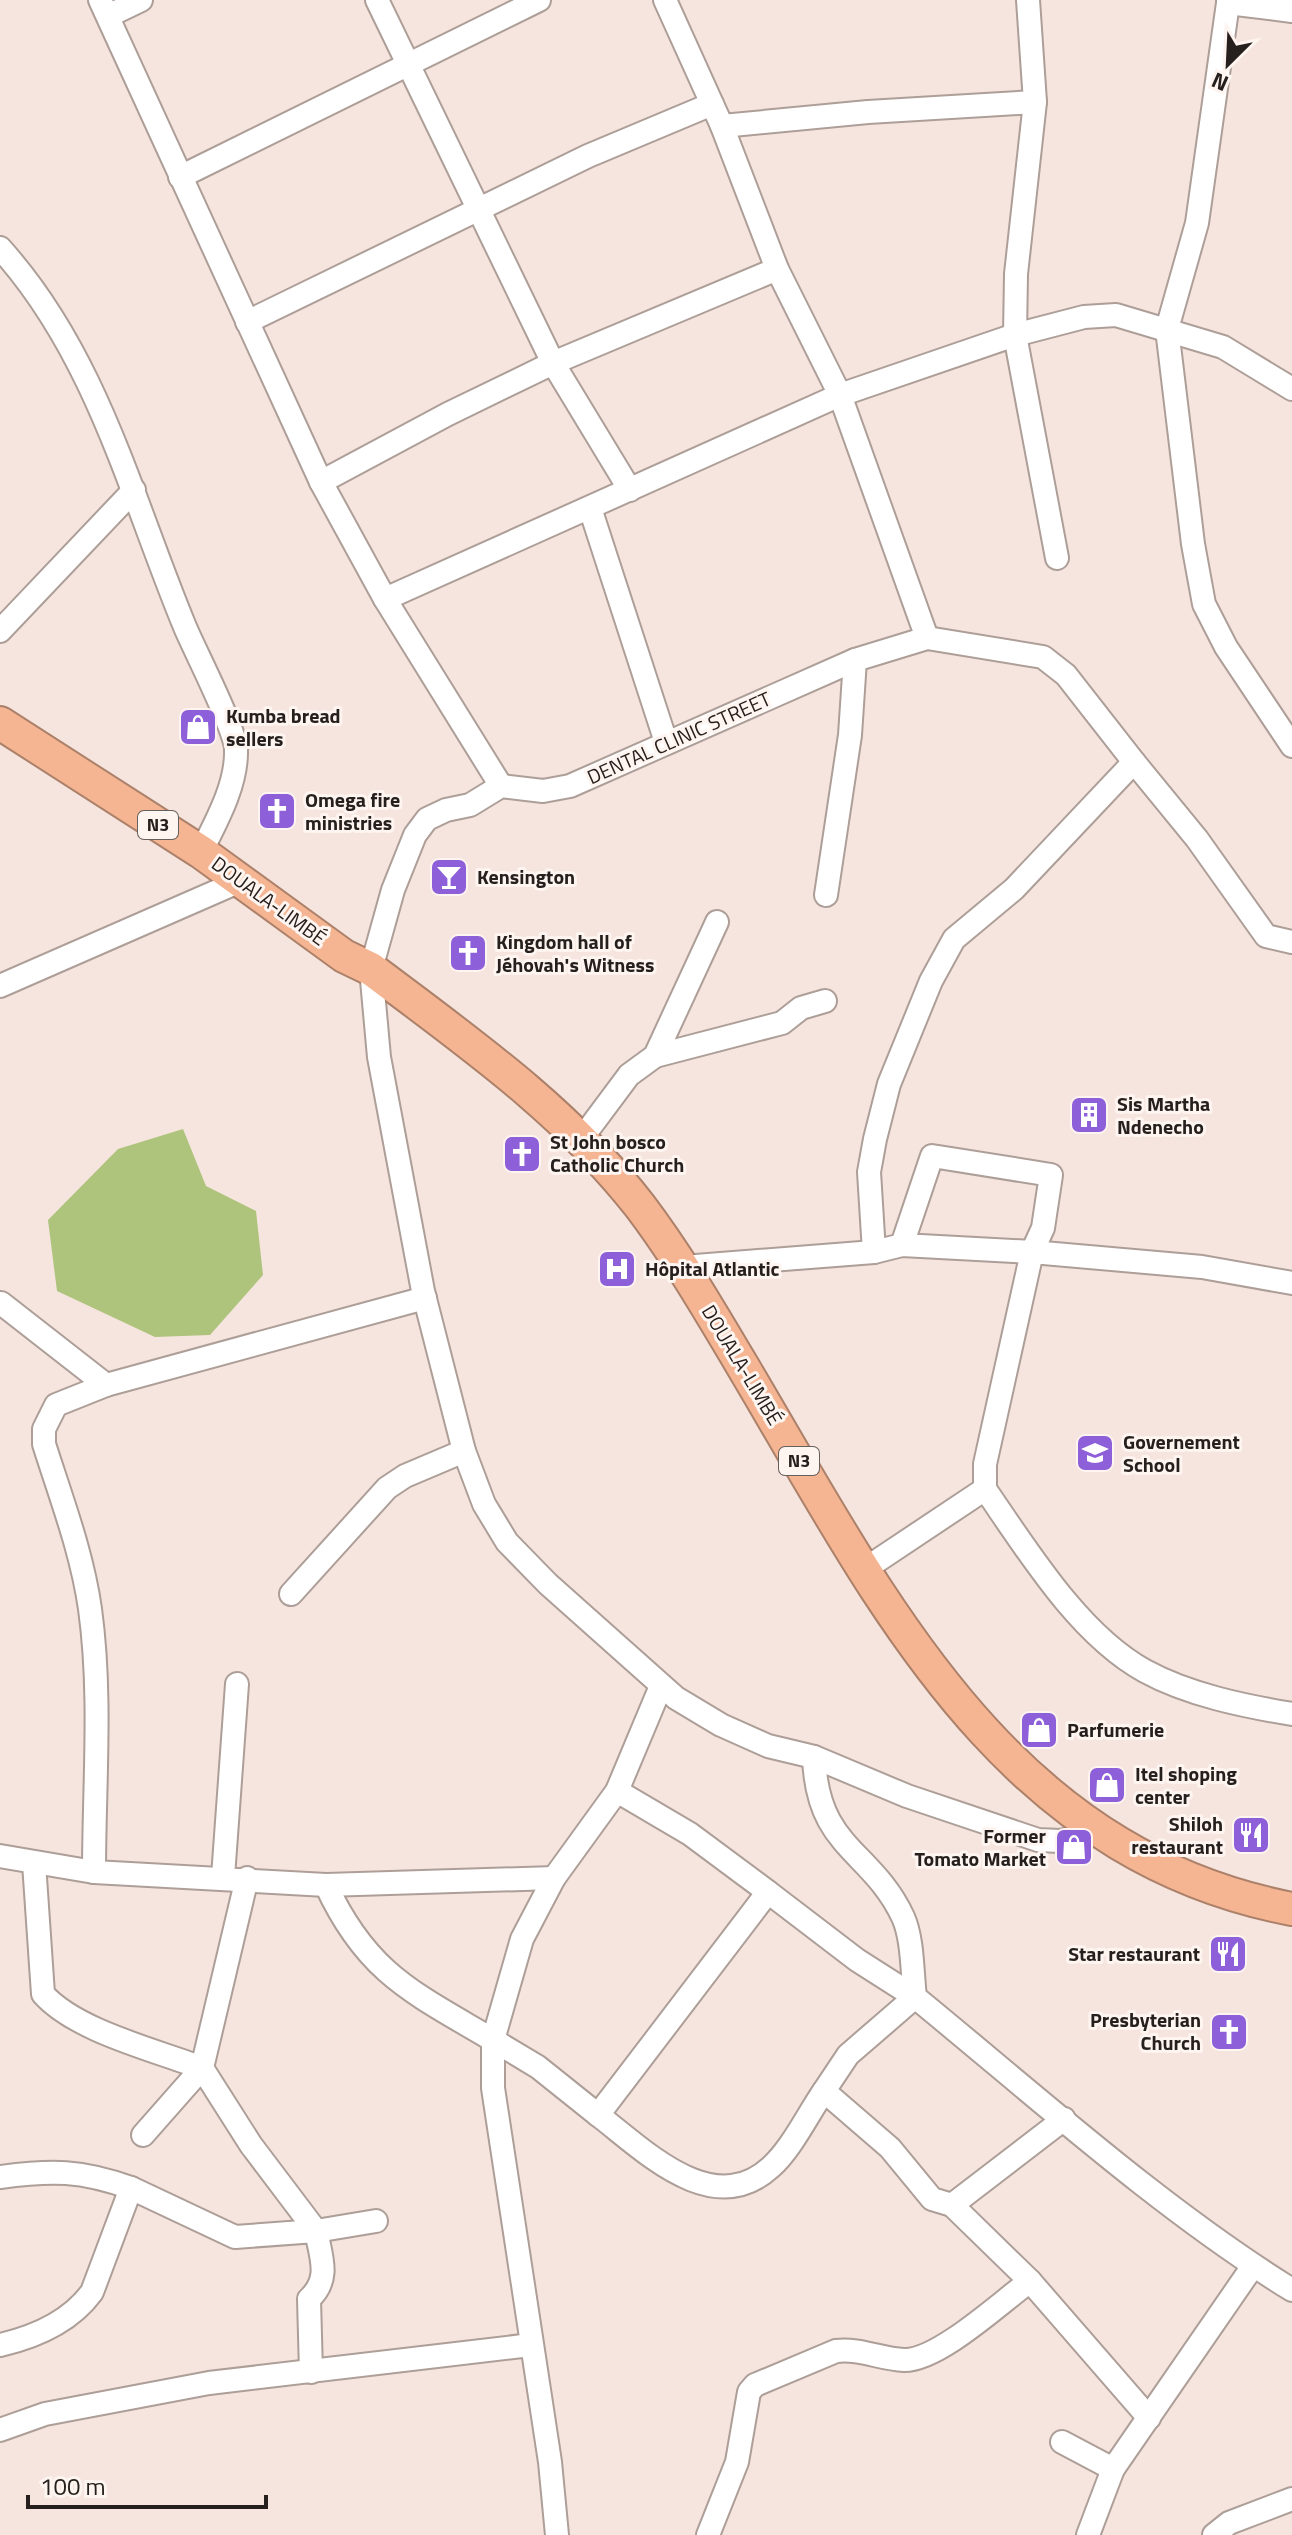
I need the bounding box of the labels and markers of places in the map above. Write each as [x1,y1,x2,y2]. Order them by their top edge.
place label: Kumba bread sellers [226,700,341,754]
shop icon: Kumba bread sellers [177,706,219,748]
place label: Omega fire ministries [305,784,400,838]
church icon: Omega fire ministries [256,790,298,832]
bar icon: Kensington [428,856,470,898]
place label: Kensington [477,861,575,892]
place label: Kingdom hall of Jéhovah's Witness [496,926,654,980]
church icon: Kingdom hall of Jéhovah's Witness [447,932,489,974]
place label: Sis Martha Ndenecho [1117,1088,1210,1142]
building icon: Sis Martha Ndenecho [1068,1094,1110,1136]
place label: St John bosco Catholic Church [550,1126,684,1180]
church icon: St John bosco Catholic Church [501,1133,543,1175]
hospital icon: Hôpital Atlantic [596,1248,638,1290]
place label: Hôpital Atlantic [645,1253,780,1284]
place label: Governement School [1123,1426,1240,1480]
school or university icon: Governement School [1074,1432,1116,1474]
shop icon: Parfumerie [1018,1709,1060,1751]
place label: Parfumerie [1067,1714,1164,1745]
place label: Itel shoping center [1135,1758,1237,1812]
shop icon: Itel shoping center [1086,1764,1128,1806]
place label: Shiloh restaurant [1131,1808,1223,1862]
restaurant icon: Shiloh restaurant [1230,1814,1272,1856]
place label: Former Tomato Market [914,1820,1047,1874]
shop icon: Former Tomato Market [1053,1826,1095,1868]
restaurant icon: Star restaurant [1207,1933,1249,1975]
place label: Star restaurant [1068,1938,1200,1969]
place label: Presbyterian Church [1090,2004,1201,2058]
church icon: Presbyterian Church [1208,2011,1250,2053]

